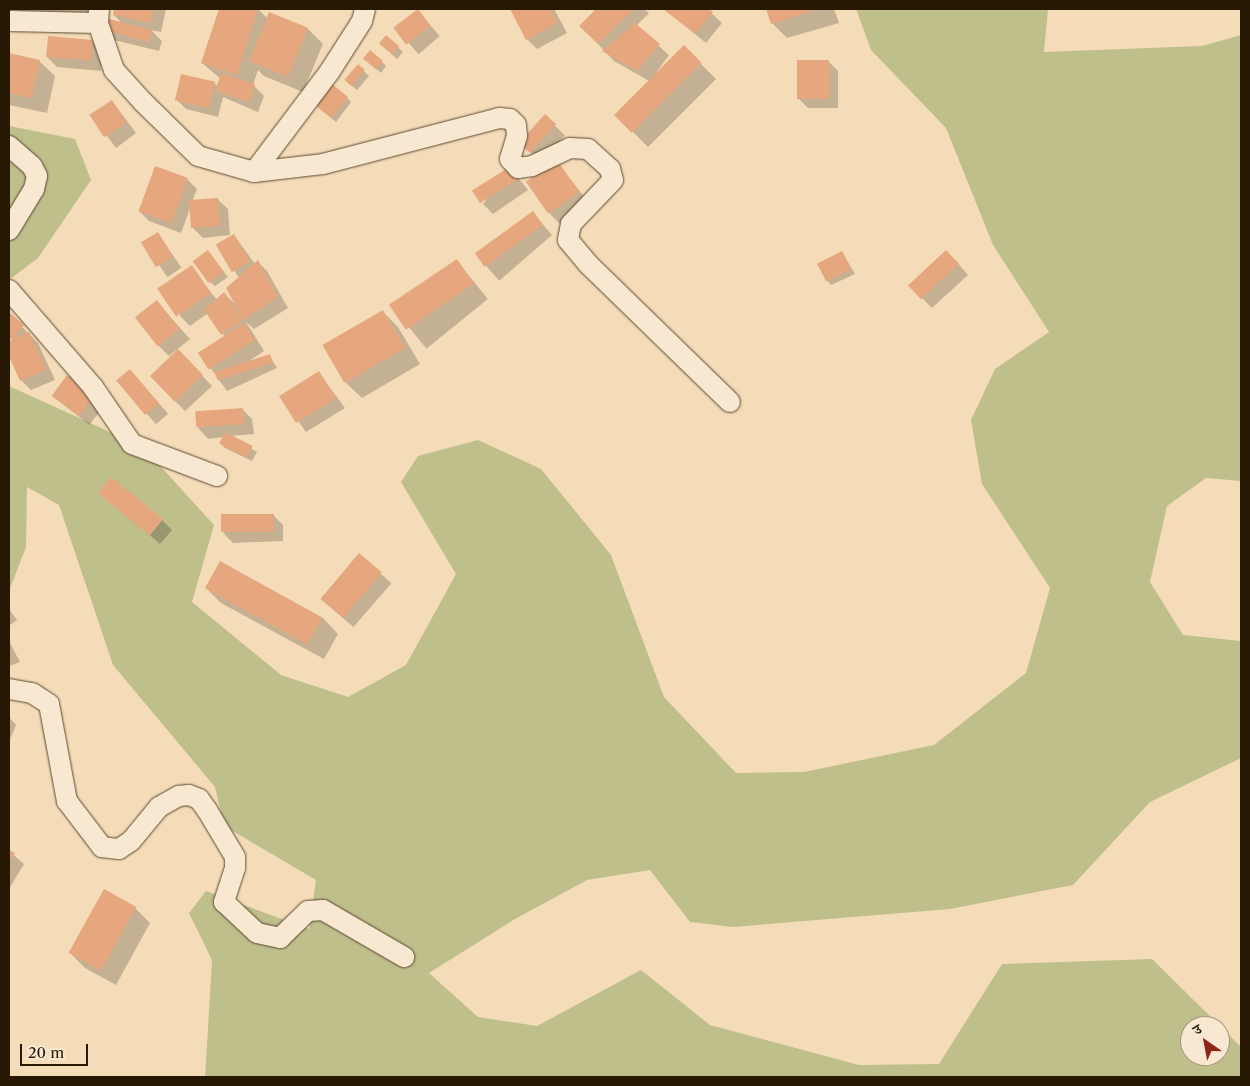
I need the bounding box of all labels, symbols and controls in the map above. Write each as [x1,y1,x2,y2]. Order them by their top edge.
north arrow [1180,1016,1230,1066]
text: उ [1189,1020,1205,1039]
scale bar [22,1034,90,1066]
text: 20 m [28,1043,64,1062]

